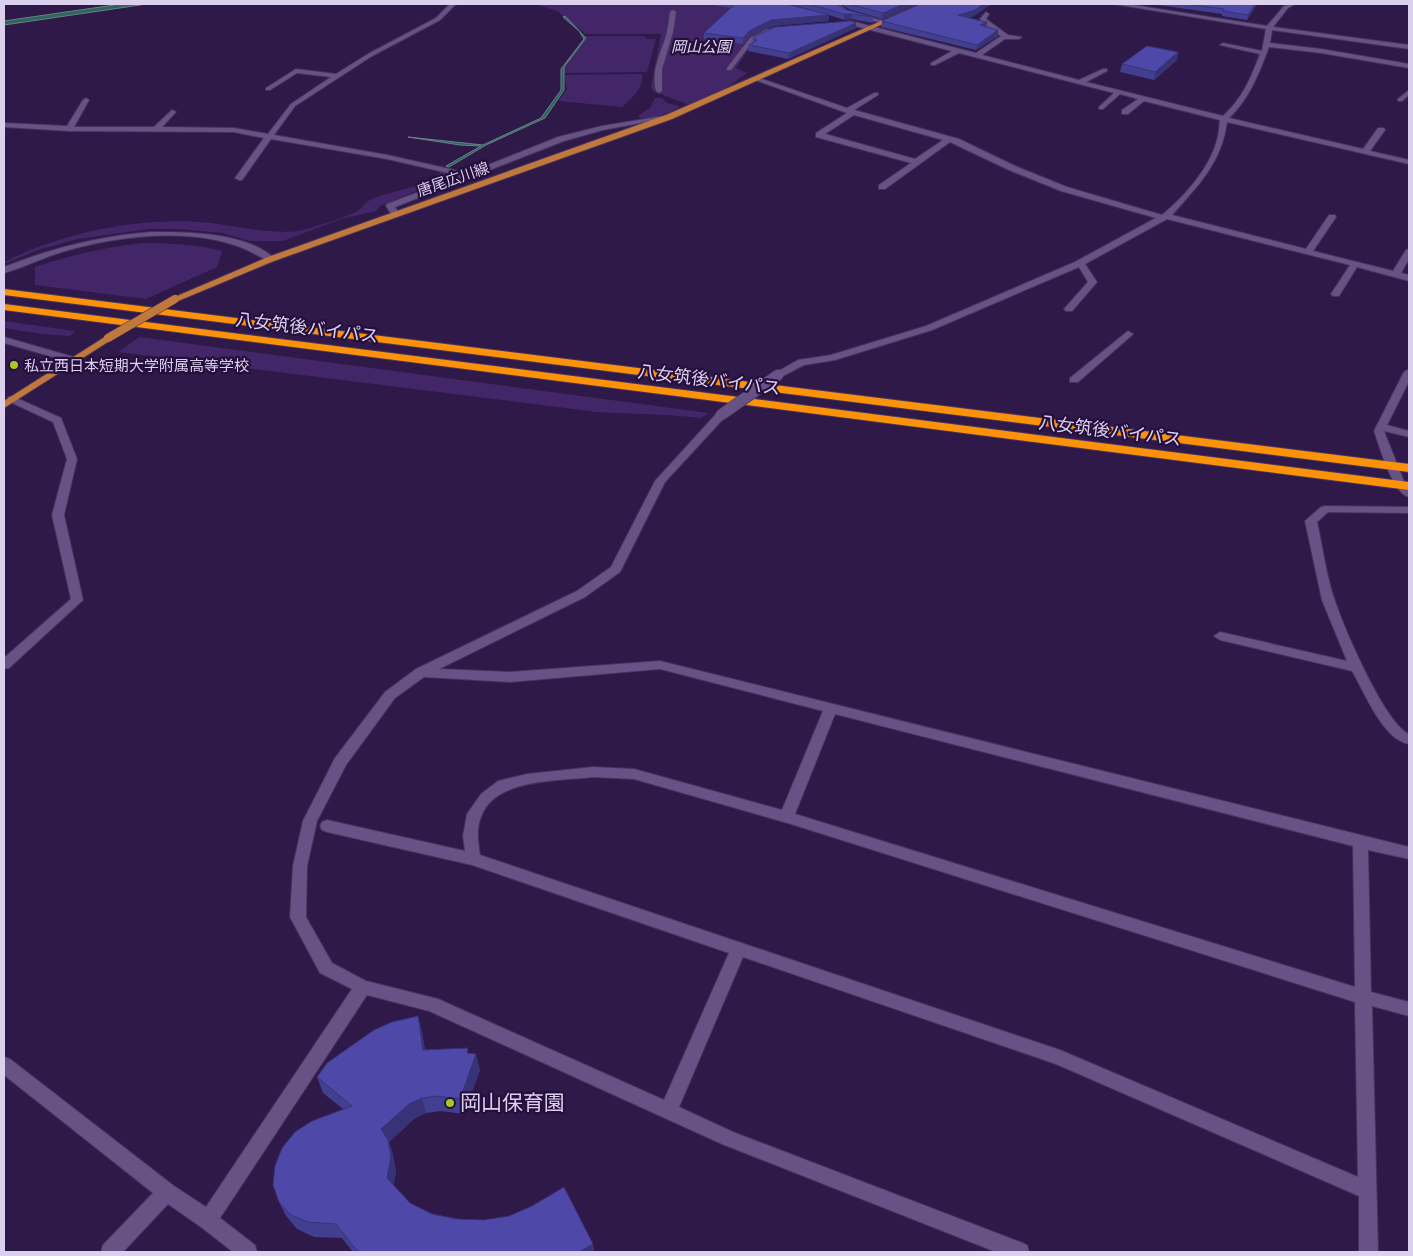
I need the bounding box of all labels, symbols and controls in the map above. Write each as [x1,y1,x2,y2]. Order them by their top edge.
park label: 岡山公園 [671,37,733,56]
street label: 唐尾広川線 [414,158,492,200]
street label: 八女筑後バイパス [234,308,380,348]
place label: 私立西日本短期大学附属高等学校 [24,356,249,375]
marker: 私立西日本短期大学附属高等学校 [8,359,20,371]
street label: 八女筑後バイパス [636,360,782,400]
street label: 八女筑後バイパス [1037,411,1183,451]
place label: 岡山保育園 [460,1090,565,1116]
marker: 岡山保育園 [444,1097,456,1109]

